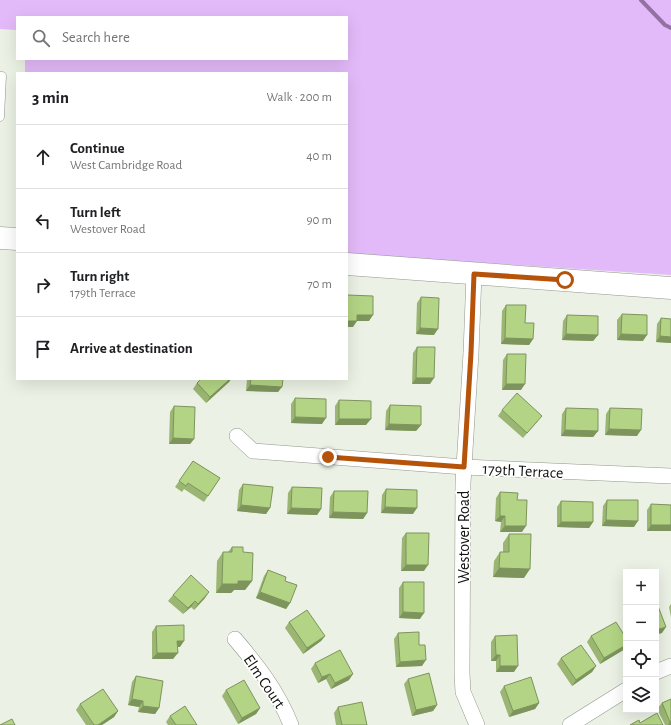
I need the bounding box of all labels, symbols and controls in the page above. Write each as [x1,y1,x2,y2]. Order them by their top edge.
search box [16,16,348,60]
icon: search [30,27,52,49]
text: Search here [62,30,130,45]
text: 3 min [32,89,69,106]
text: Walk · 200 m [266,91,332,104]
text: Continue [70,141,125,156]
icon: ahead [32,146,54,168]
text: 40 m [306,150,332,163]
text: West Cambridge Road [70,159,182,172]
text: Turn left [70,205,121,220]
icon: left [32,210,54,232]
text: 90 m [306,214,332,227]
text: Westover Road [70,223,146,236]
text: Turn right [70,269,129,284]
route start [556,271,574,289]
icon: right [32,274,54,296]
text: 70 m [307,278,332,291]
text: 179th Terrace [70,287,136,300]
icon: arrive [32,338,54,360]
text: Arrive at destination [70,341,193,356]
route end [319,448,337,466]
street label: 179th Terrace [482,461,564,481]
street label: Westover Road [456,491,472,583]
map controls [623,569,659,713]
button: + [623,569,659,605]
button: − [623,605,659,641]
button: locate [623,641,659,677]
street label: Elm Court [240,652,288,711]
button: layers [623,677,659,713]

